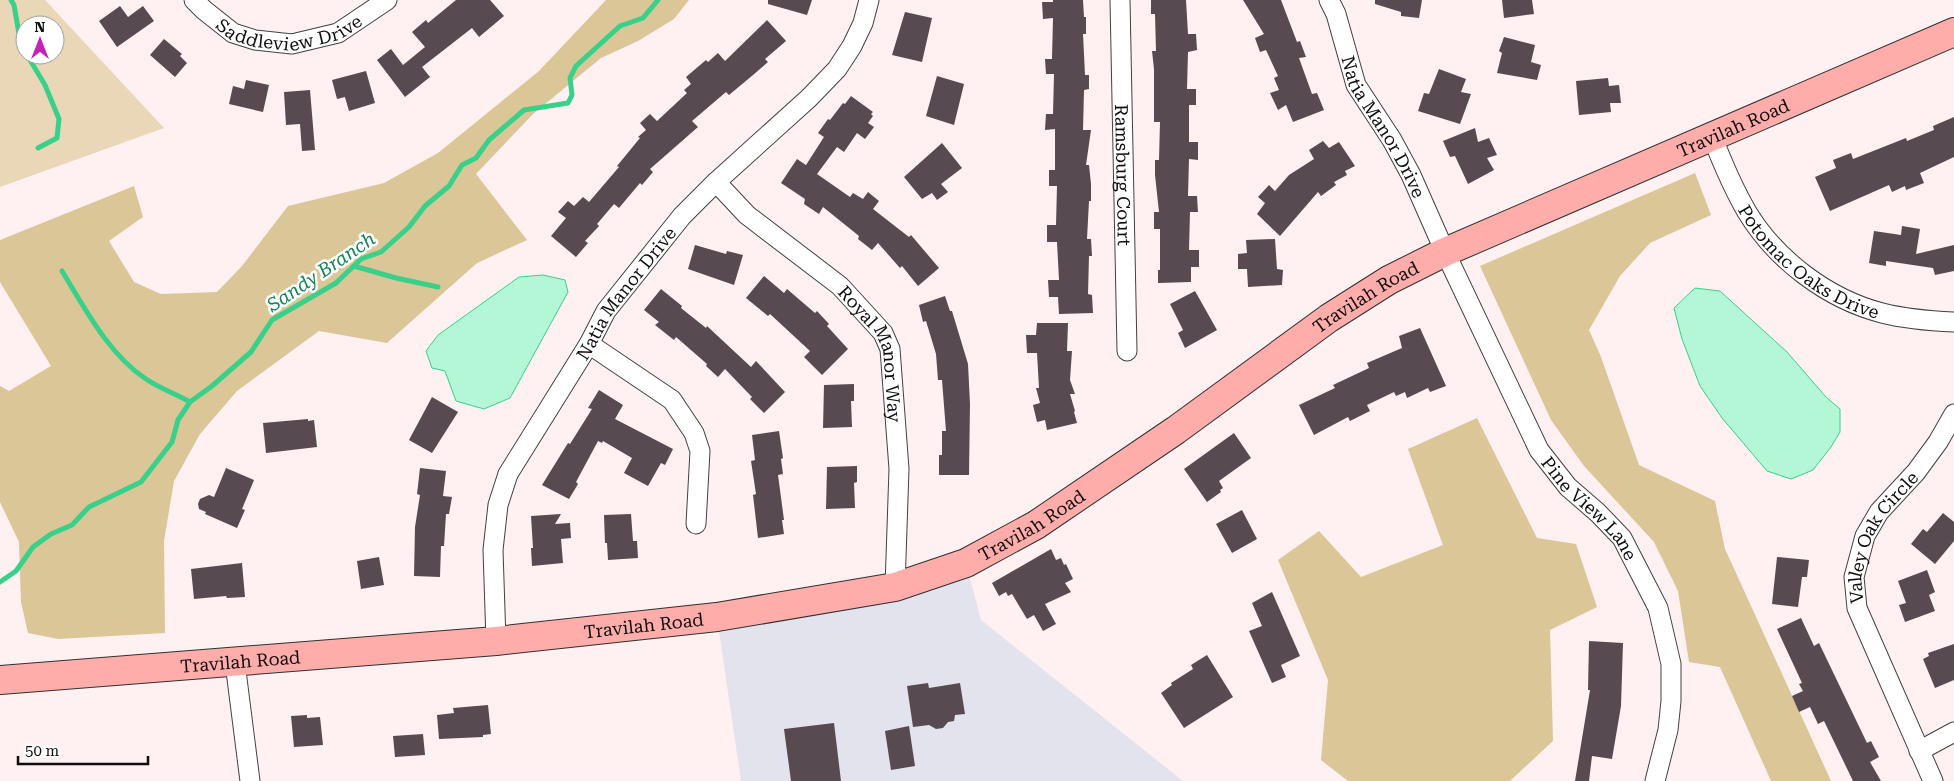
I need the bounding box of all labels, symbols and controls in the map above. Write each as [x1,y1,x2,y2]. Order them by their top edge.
street label: Saddleview Drive [213,3,365,27]
text: Saddleview Drive [212,10,366,55]
north arrow [15,15,65,65]
text: N [35,19,46,35]
street label: Natia Manor Drive [1338,53,1430,201]
street label: Travilah Road [1673,94,1793,161]
street label: Ramsburg Court [1112,104,1135,246]
street label: Potomac Oaks Drive [1735,201,1882,322]
street label: Natia Manor Drive [571,222,680,364]
water label: Sandy Branch [262,227,380,317]
street label: Travilah Road [1308,256,1422,337]
street label: Royal Manor Way [834,281,906,423]
street label: Pine View Lane [1537,452,1642,563]
street label: Valley Oak Circle [1843,467,1922,604]
street label: Travilah Road [975,484,1089,565]
street label: Travilah Road [583,608,705,642]
street label: Travilah Road [179,646,302,676]
scale bar [18,734,148,766]
text: 50 m [25,742,60,760]

